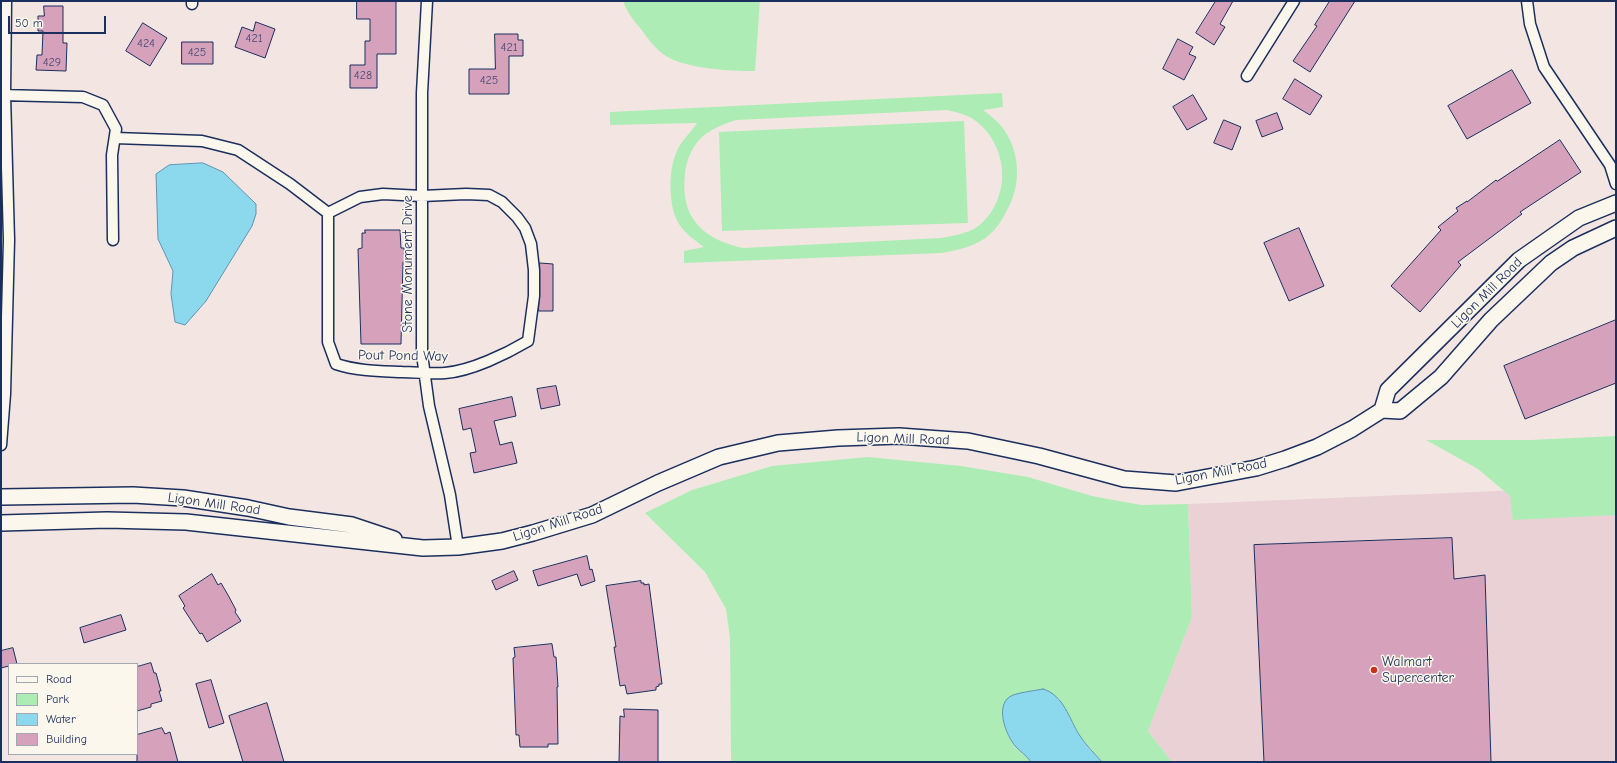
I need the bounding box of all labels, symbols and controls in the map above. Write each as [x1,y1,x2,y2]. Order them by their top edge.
scale bar [10,8,108,34]
text: 50 m [15,16,43,30]
house number: 421 [246,32,262,46]
house number: 424 [137,37,155,51]
house number: 421 [501,41,517,55]
house number: 425 [188,46,206,60]
house number: 429 [43,56,61,70]
house number: 428 [354,69,372,83]
house number: 425 [480,74,498,88]
street label: Stone Monument Drive [400,195,416,333]
street label: Ligon Mill Road [1448,254,1526,332]
street label: Pout Pond Way [358,347,448,365]
street label: Ligon Mill Road [856,429,950,449]
street label: Ligon Mill Road [1174,455,1268,489]
street label: Ligon Mill Road [167,489,261,519]
street label: Ligon Mill Road [511,501,605,545]
place label: Walmart Supercenter [1382,654,1454,686]
legend [8,663,138,755]
marker: Walmart Supercenter [1369,665,1379,675]
text: Road [46,672,72,686]
text: Park [46,692,69,706]
text: Water [46,712,76,726]
text: Building [46,732,87,746]

